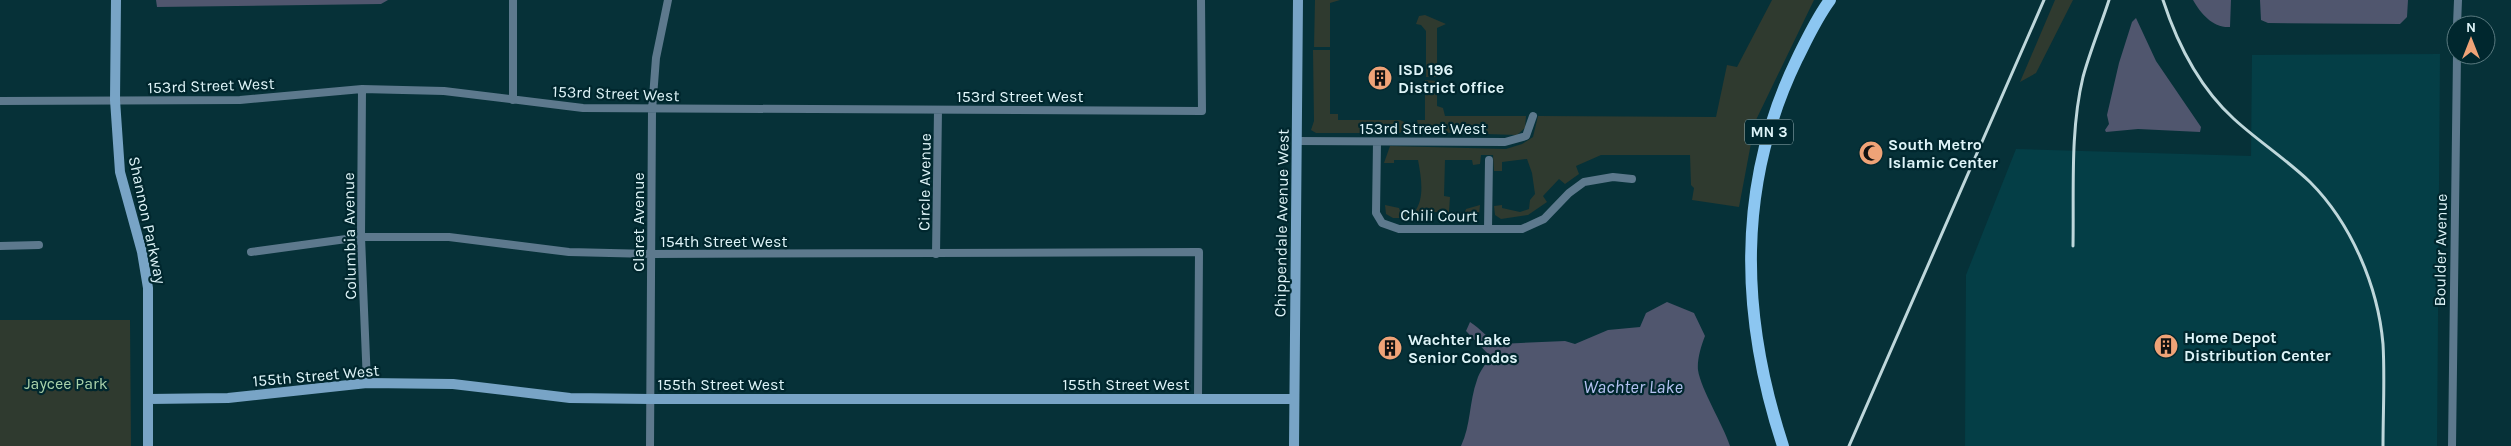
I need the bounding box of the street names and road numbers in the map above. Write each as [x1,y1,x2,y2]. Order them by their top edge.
street label: 153rd Street West [147,74,275,97]
street label: 153rd Street West [552,82,680,105]
street label: 153rd Street West [957,87,1083,106]
street label: 153rd Street West [1360,119,1486,138]
road number: MN 3 [1745,120,1793,144]
street label: Chippendale Avenue West [1270,129,1293,317]
street label: Circle Avenue [914,133,935,231]
street label: Shannon Parkway [125,155,170,286]
street label: Columbia Avenue [339,172,360,300]
street label: Claret Avenue [629,172,648,272]
street label: Boulder Avenue [2430,193,2451,307]
street label: Chili Court [1400,205,1478,226]
street label: 154th Street West [661,232,787,251]
street label: 155th Street West [252,361,380,390]
street label: 155th Street West [658,375,784,394]
street label: 155th Street West [1063,375,1189,394]

